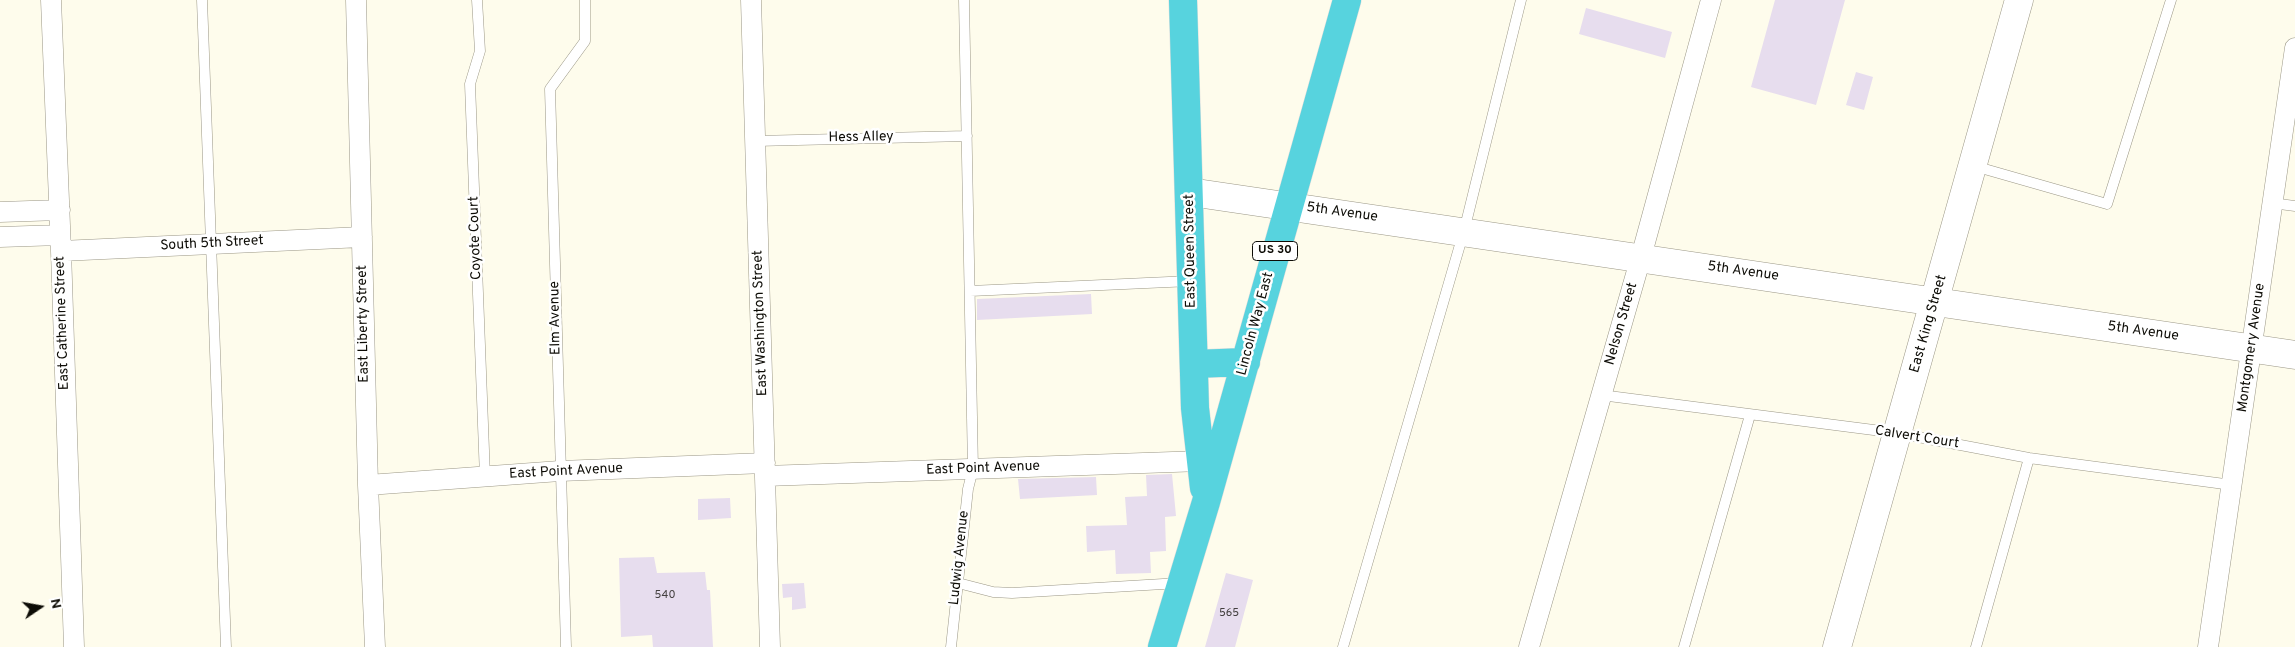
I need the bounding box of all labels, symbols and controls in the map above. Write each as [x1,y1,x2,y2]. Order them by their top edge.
street label: Hess Alley [828,129,894,147]
street label: East Queen Street [1182,194,1200,308]
street label: Coyote Court [466,196,486,280]
street label: 5th Avenue [1305,200,1379,226]
street label: South 5th Street [160,233,264,255]
road number: US 30 [1252,242,1298,260]
street label: East Washington Street [750,250,772,396]
street label: East Catherine Street [52,256,74,390]
street label: 5th Avenue [1706,259,1780,285]
street label: East Liberty Street [355,265,373,383]
street label: Lincoln Way East [1234,271,1278,377]
street label: East King Street [1907,273,1951,375]
street label: Elm Avenue [547,281,565,355]
street label: Nelson Street [1602,281,1642,367]
street label: Montgomery Avenue [2235,282,2269,414]
street label: 5th Avenue [2106,319,2180,345]
street label: Calvert Court [1874,423,1960,453]
street label: East Point Avenue [926,459,1040,479]
street label: East Point Avenue [509,461,623,483]
street label: Ludwig Avenue [947,510,973,606]
north arrow [15,582,65,632]
house number: 540 [655,589,675,603]
text: N [46,597,65,610]
house number: 565 [1219,607,1239,621]

